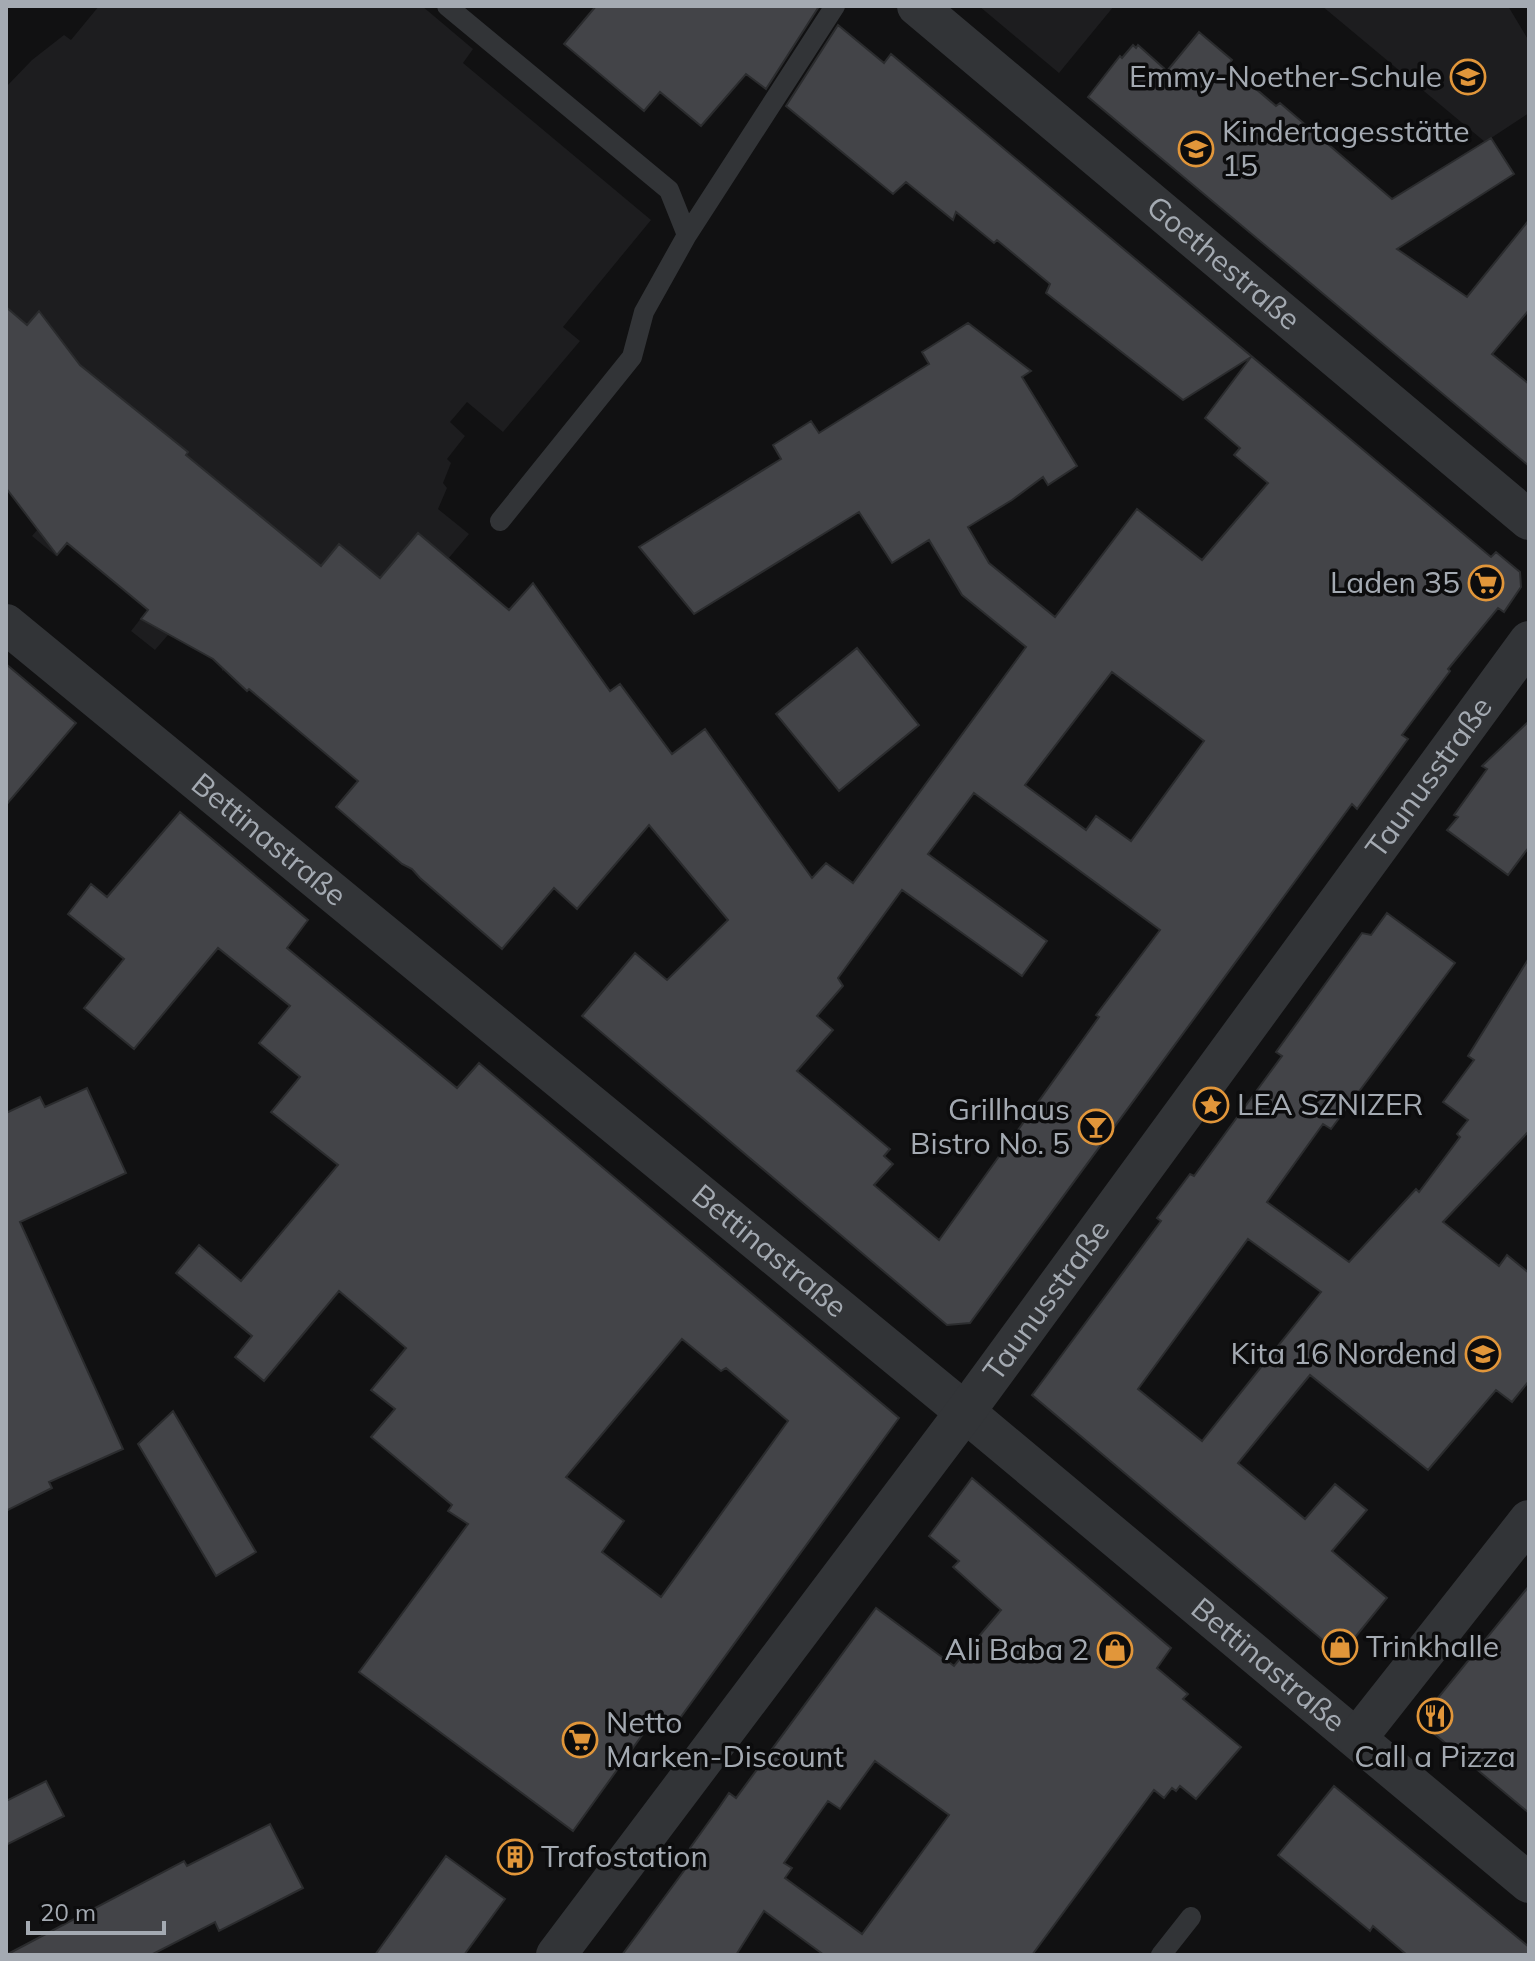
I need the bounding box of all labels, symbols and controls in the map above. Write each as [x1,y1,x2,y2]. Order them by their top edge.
place label: Emmy-Noether-Schule [1129,57,1442,95]
school or university icon: Emmy-Noether-Schule [1449,58,1487,96]
place label: Kindertagesstätte 15 [1222,112,1470,184]
school or university icon: Kindertagesstätte 15 [1177,130,1215,168]
street label: Goethestraße [1139,187,1309,338]
place label: Laden 35 [1330,563,1460,601]
supermarket icon: Laden 35 [1467,564,1505,602]
street label: Taunusstraße [1357,689,1500,865]
street label: Bettinastraße [184,764,355,914]
place label: LEA SZNIZER [1237,1085,1423,1123]
place icon: LEA SZNIZER [1192,1086,1230,1124]
place label: Grillhaus Bistro No. 5 [910,1090,1070,1162]
bar icon: Grillhaus Bistro No. 5 [1077,1108,1115,1146]
street label: Bettinastraße [685,1176,855,1325]
street label: Taunusstraße [974,1212,1117,1388]
place label: Kita 16 Nordend [1231,1334,1457,1372]
school or university icon: Kita 16 Nordend [1464,1335,1502,1373]
street label: Bettinastraße [1184,1589,1354,1740]
place label: Trinkhalle [1366,1627,1499,1665]
shop icon: Trinkhalle [1321,1628,1359,1666]
place label: Ali Baba 2 [945,1630,1089,1668]
shop icon: Ali Baba 2 [1096,1631,1134,1669]
restaurant icon: Call a Pizza [1416,1697,1454,1735]
place label: Netto Marken-Discount [606,1703,844,1775]
supermarket icon: Netto Marken-Discount [561,1721,599,1759]
place label: Call a Pizza [1354,1737,1516,1775]
place label: Trafostation [541,1837,708,1875]
building icon: Trafostation [496,1838,534,1876]
scale bar [28,1885,164,1935]
text: 20 m [40,1897,96,1927]

